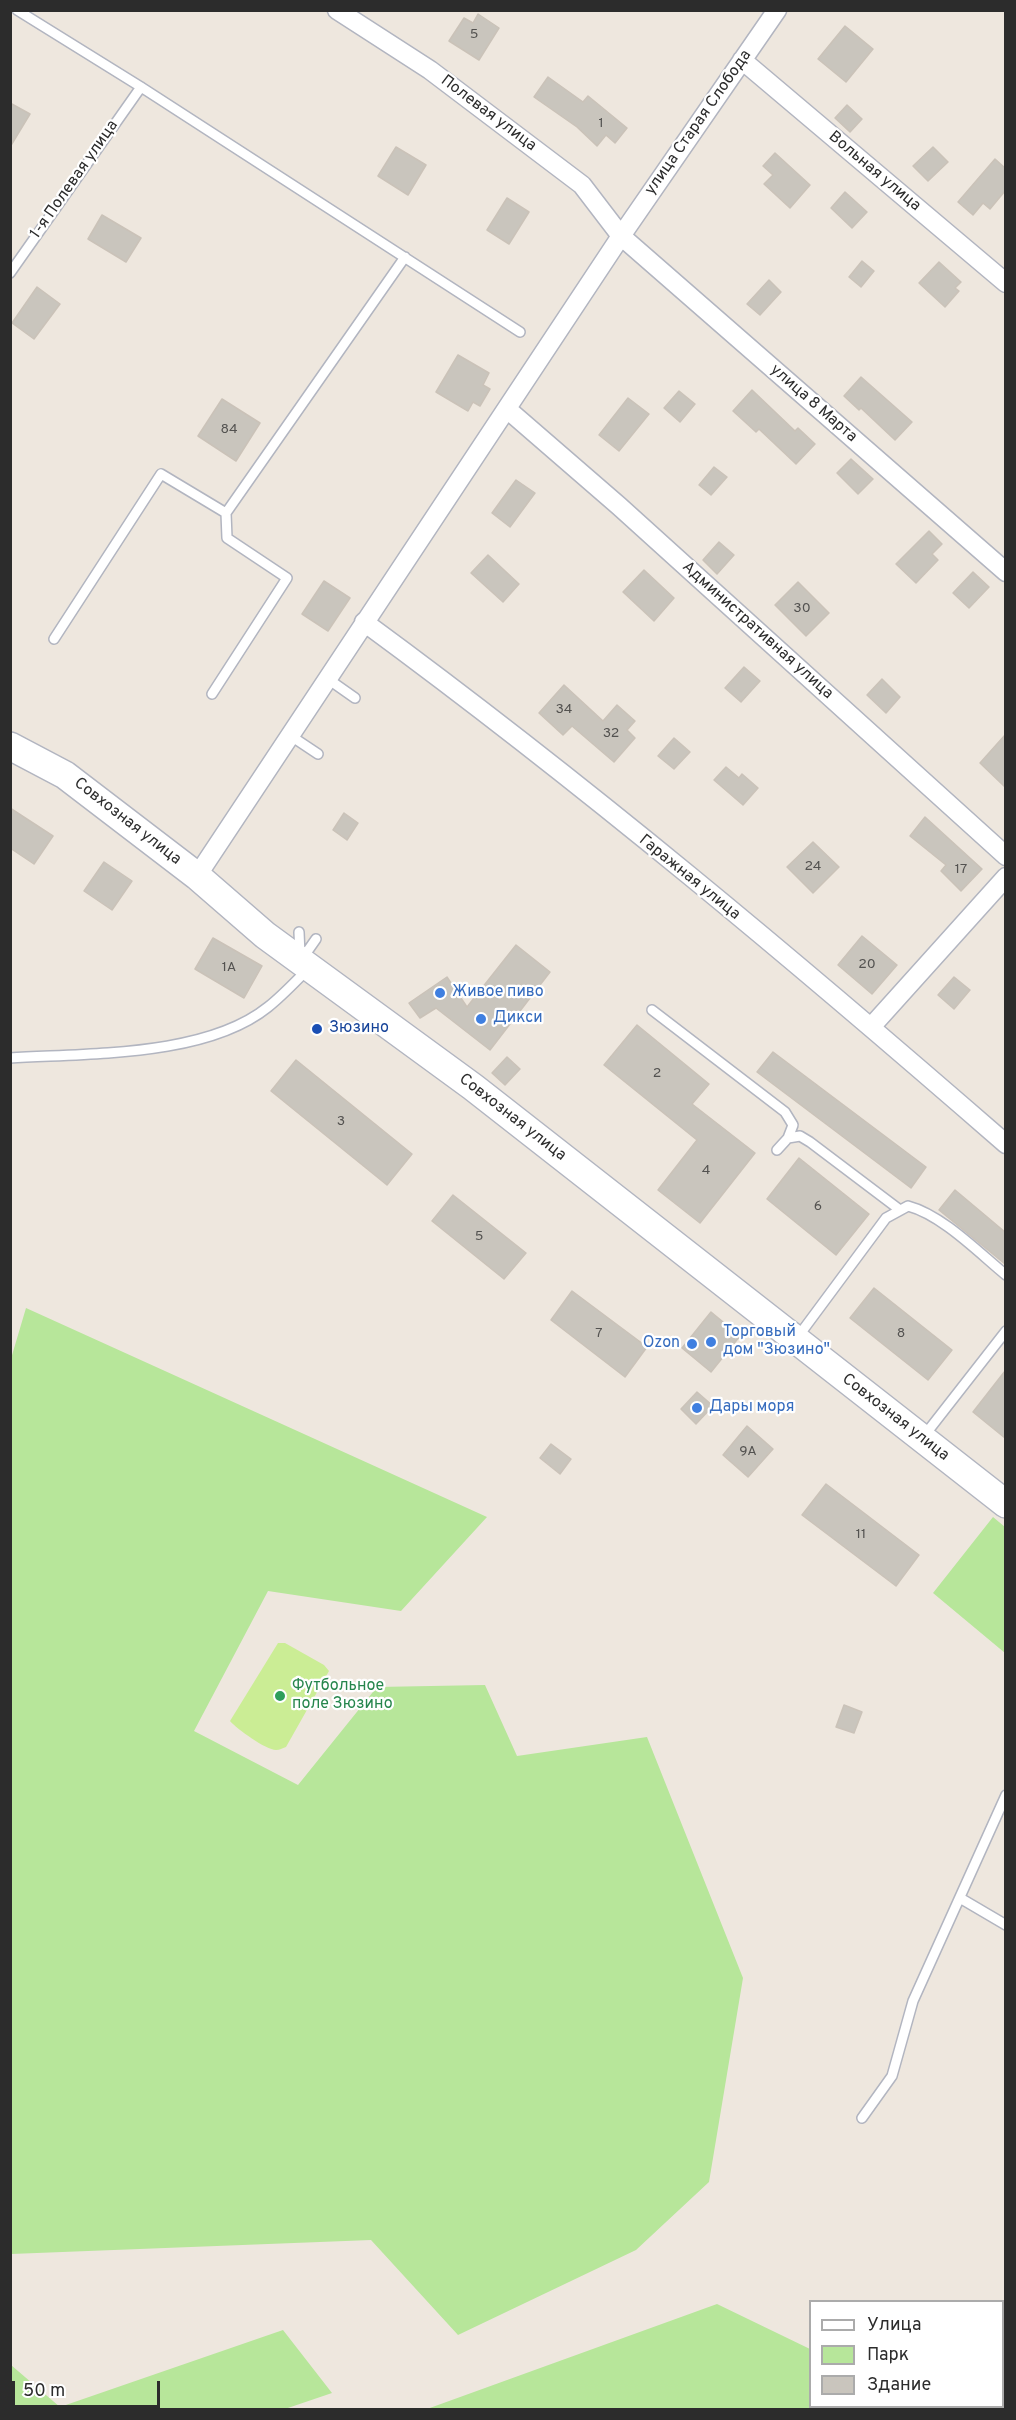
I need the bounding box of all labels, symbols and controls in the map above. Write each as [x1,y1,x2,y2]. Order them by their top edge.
house number: 5 [470,27,478,43]
street label: улица Старая Слобода [642,47,756,199]
street label: Полевая улица [436,72,540,156]
house number: 1 [598,116,604,132]
street label: 1-я Полевая улица [27,117,123,243]
street label: Вольная улица [824,128,924,216]
street label: улица 8 Марта [766,361,860,447]
house number: 84 [220,422,238,438]
street label: Административная улица [677,558,837,704]
house number: 30 [793,601,811,617]
house number: 34 [555,702,573,718]
house number: 32 [603,726,619,742]
street label: Совхозная улица [70,774,184,870]
street label: Гаражная улица [634,831,744,925]
house number: 24 [804,859,822,875]
house number: 17 [955,862,967,878]
house number: 20 [858,957,876,973]
house number: 1А [222,960,236,976]
place label: Живое пиво [452,983,544,1003]
marker: Живое пиво [433,986,447,1000]
place label: Дикси [493,1009,543,1029]
marker: Дикси [474,1012,488,1026]
place label: Зюзино [329,1019,389,1039]
marker: Зюзино [310,1022,324,1036]
house number: 2 [653,1066,661,1082]
street label: Совхозная улица [455,1070,569,1166]
house number: 3 [337,1114,345,1130]
house number: 4 [702,1163,710,1179]
house number: 6 [814,1199,822,1215]
house number: 5 [475,1229,483,1245]
place label: Торговый дом "Зюзино" [723,1323,830,1361]
house number: 7 [595,1326,603,1342]
house number: 8 [897,1326,905,1342]
place label: Ozon [643,1334,680,1354]
marker: Торговый дом "Зюзино" [704,1335,718,1349]
marker: Ozon [685,1337,699,1351]
street label: Совхозная улица [838,1370,952,1466]
place label: Дары моря [709,1398,794,1418]
marker: Дары моря [690,1401,704,1415]
house number: 9А [739,1444,757,1460]
house number: 11 [856,1527,866,1543]
place label: Футбольное поле Зюзино [292,1677,393,1715]
marker: Футбольное поле Зюзино [273,1689,287,1703]
legend [809,2300,1004,2408]
text: Улица [867,2314,921,2337]
text: Парк [867,2344,909,2367]
scale bar [15,2369,164,2407]
text: Здание [867,2374,931,2397]
text: 50 m [23,2380,65,2403]

